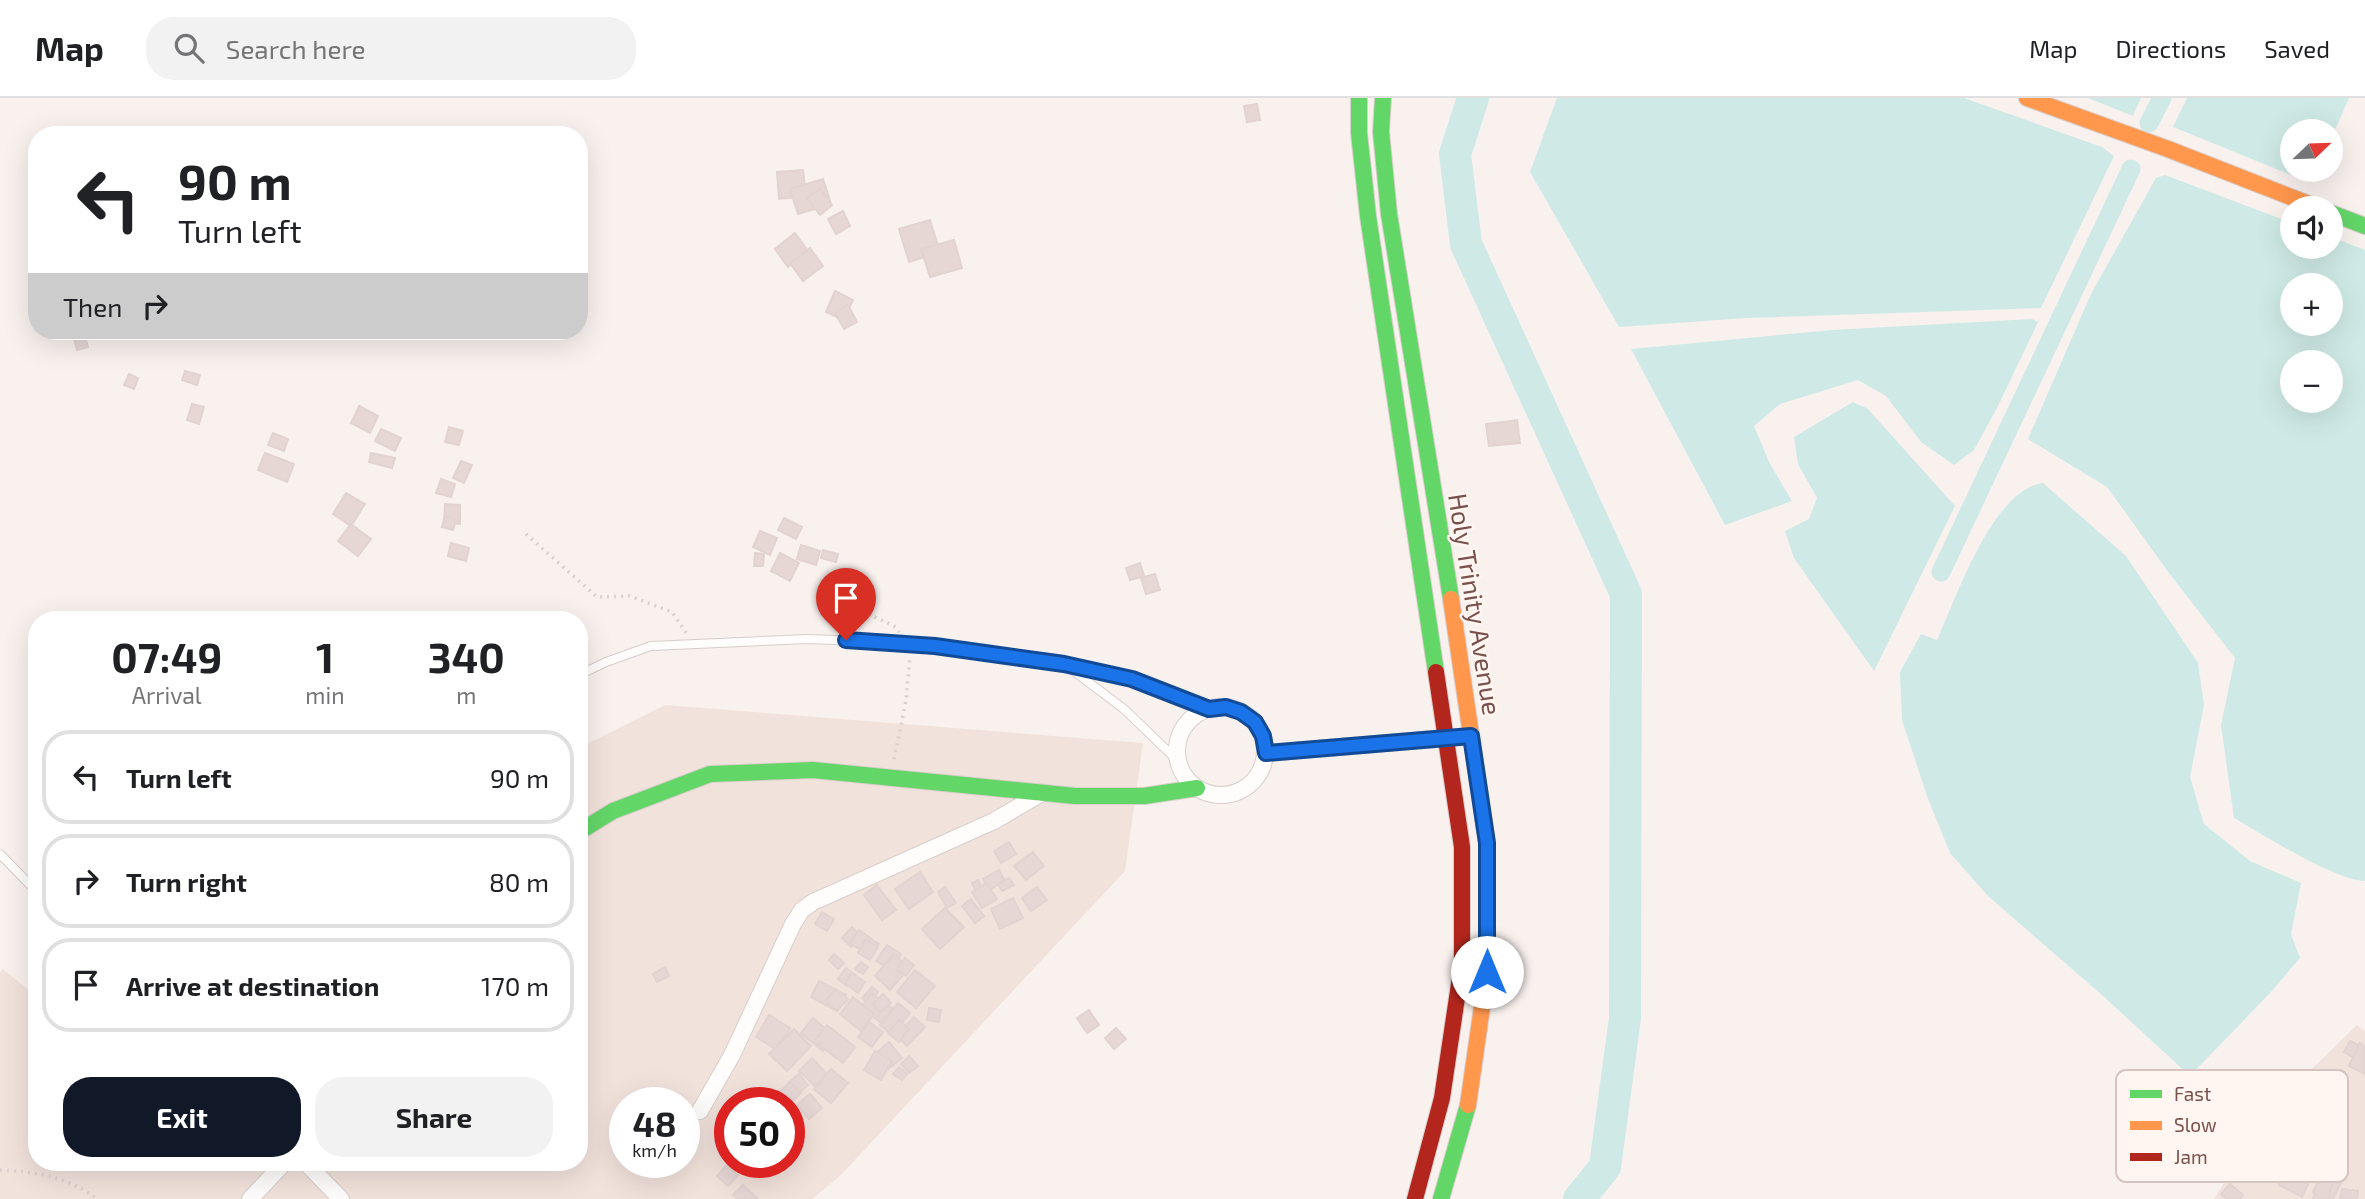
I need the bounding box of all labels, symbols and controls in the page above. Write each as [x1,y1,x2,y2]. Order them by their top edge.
search box [146,17,636,80]
text: Map [35,28,104,68]
icon: search [170,29,208,67]
text: Search here [226,33,365,64]
text: Map [2029,34,2077,63]
text: Directions [2115,34,2226,63]
text: Saved [2264,34,2330,63]
north arrow [2280,119,2343,182]
map controls [2280,119,2343,413]
text: 90 m [178,151,292,210]
icon: left [63,154,154,245]
button: sound [2280,196,2343,259]
text: Turn left [178,211,302,249]
button: + [2280,273,2343,336]
icon: right [136,287,174,325]
text: Then [63,291,122,322]
button: − [2280,350,2343,413]
street label: Holy Trinity Avenue [1443,491,1509,717]
pin [816,568,876,640]
icon: arrive [827,579,865,617]
text: 07:49 [111,631,222,681]
text: 1 [316,631,334,681]
text: 340 [428,631,505,681]
text: Arrival [132,681,202,709]
text: min [305,681,345,709]
text: m [456,681,476,709]
icon: left [67,758,105,796]
text: Turn left [126,762,232,793]
text: 90 m [490,762,549,793]
icon: right [67,862,105,900]
text: Turn right [126,866,247,897]
text: 80 m [489,866,549,897]
position arrow [1450,935,1524,1009]
icon: arrive [67,966,105,1004]
text: Arrive at destination [126,970,379,1001]
text: 170 m [481,970,549,1001]
legend [2116,1070,2348,1182]
button: Exit [63,1077,301,1157]
button: Share [315,1077,553,1157]
text: Fast [2174,1082,2211,1105]
speed limit sign: 50 [714,1087,805,1178]
text: 48 [632,1102,677,1144]
text: Slow [2174,1113,2217,1136]
text: km/h [632,1139,677,1161]
text: Jam [2174,1145,2208,1168]

